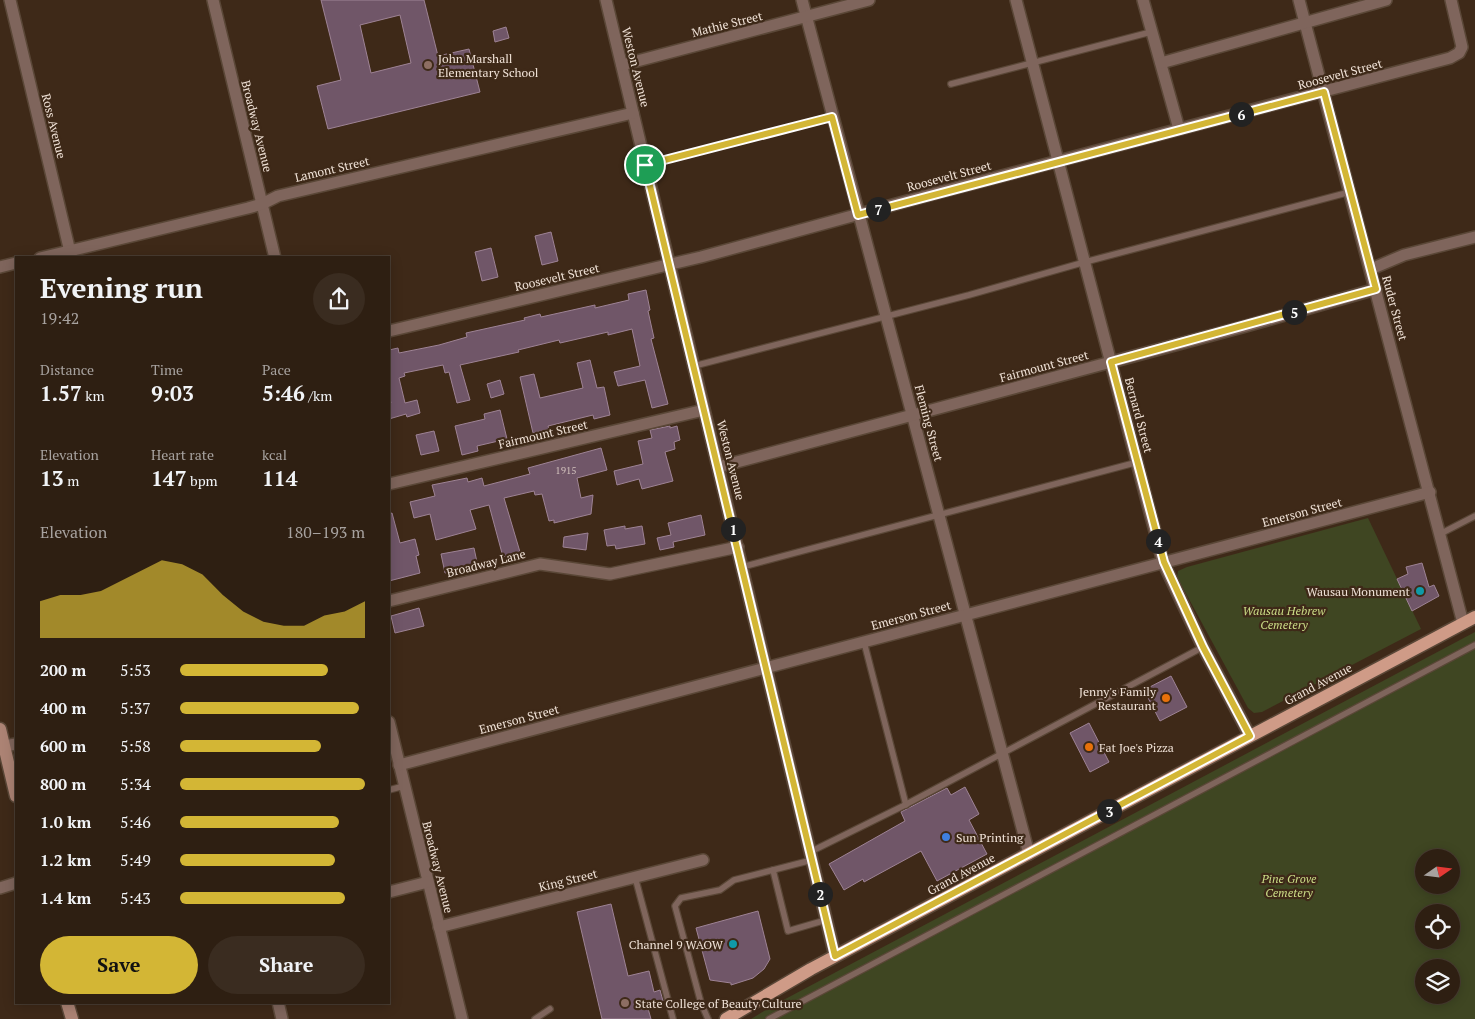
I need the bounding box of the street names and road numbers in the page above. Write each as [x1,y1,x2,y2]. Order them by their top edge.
street label: Mathie Street [690,8,765,40]
street label: Weston Avenue [619,25,653,109]
street label: Roosevelt Street [1296,55,1384,92]
street label: Broadway Avenue [238,78,276,174]
street label: Ross Avenue [39,92,69,160]
street label: Lamont Street [293,153,371,185]
street label: Roosevelt Street [905,157,993,194]
street label: Roosevelt Street [513,260,601,294]
street label: Ruder Street [1379,274,1411,343]
street label: Fairmount Street [998,347,1091,385]
street label: Bernard Street [1122,376,1156,455]
street label: Fleming Street [912,383,947,463]
street label: Fairmount Street [497,416,590,452]
street label: Weston Avenue [714,418,748,502]
street label: Emerson Street [1261,494,1344,530]
street label: Broadway Lane [445,546,527,580]
street label: Emerson Street [870,597,953,633]
street label: Grand Avenue [1281,660,1355,708]
street label: Emerson Street [478,701,561,737]
street label: Broadway Avenue [419,819,457,915]
street label: Grand Avenue [924,850,998,898]
street label: King Street [537,865,599,895]

